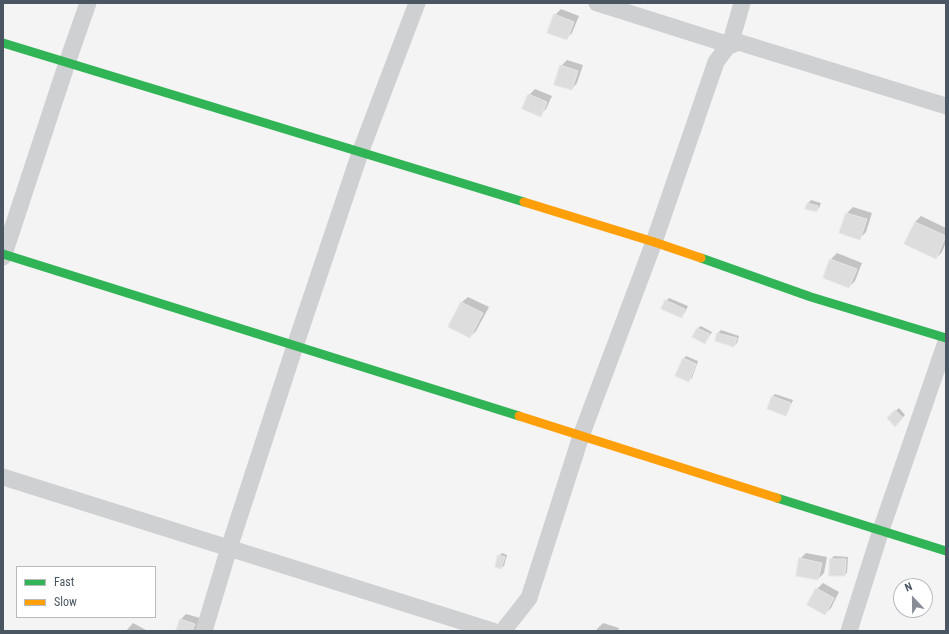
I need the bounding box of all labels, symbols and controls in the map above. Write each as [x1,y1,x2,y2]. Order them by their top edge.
legend [16,566,156,618]
text: Fast [54,575,74,589]
north arrow [893,578,933,618]
text: N [903,580,914,595]
text: Slow [54,595,77,609]

